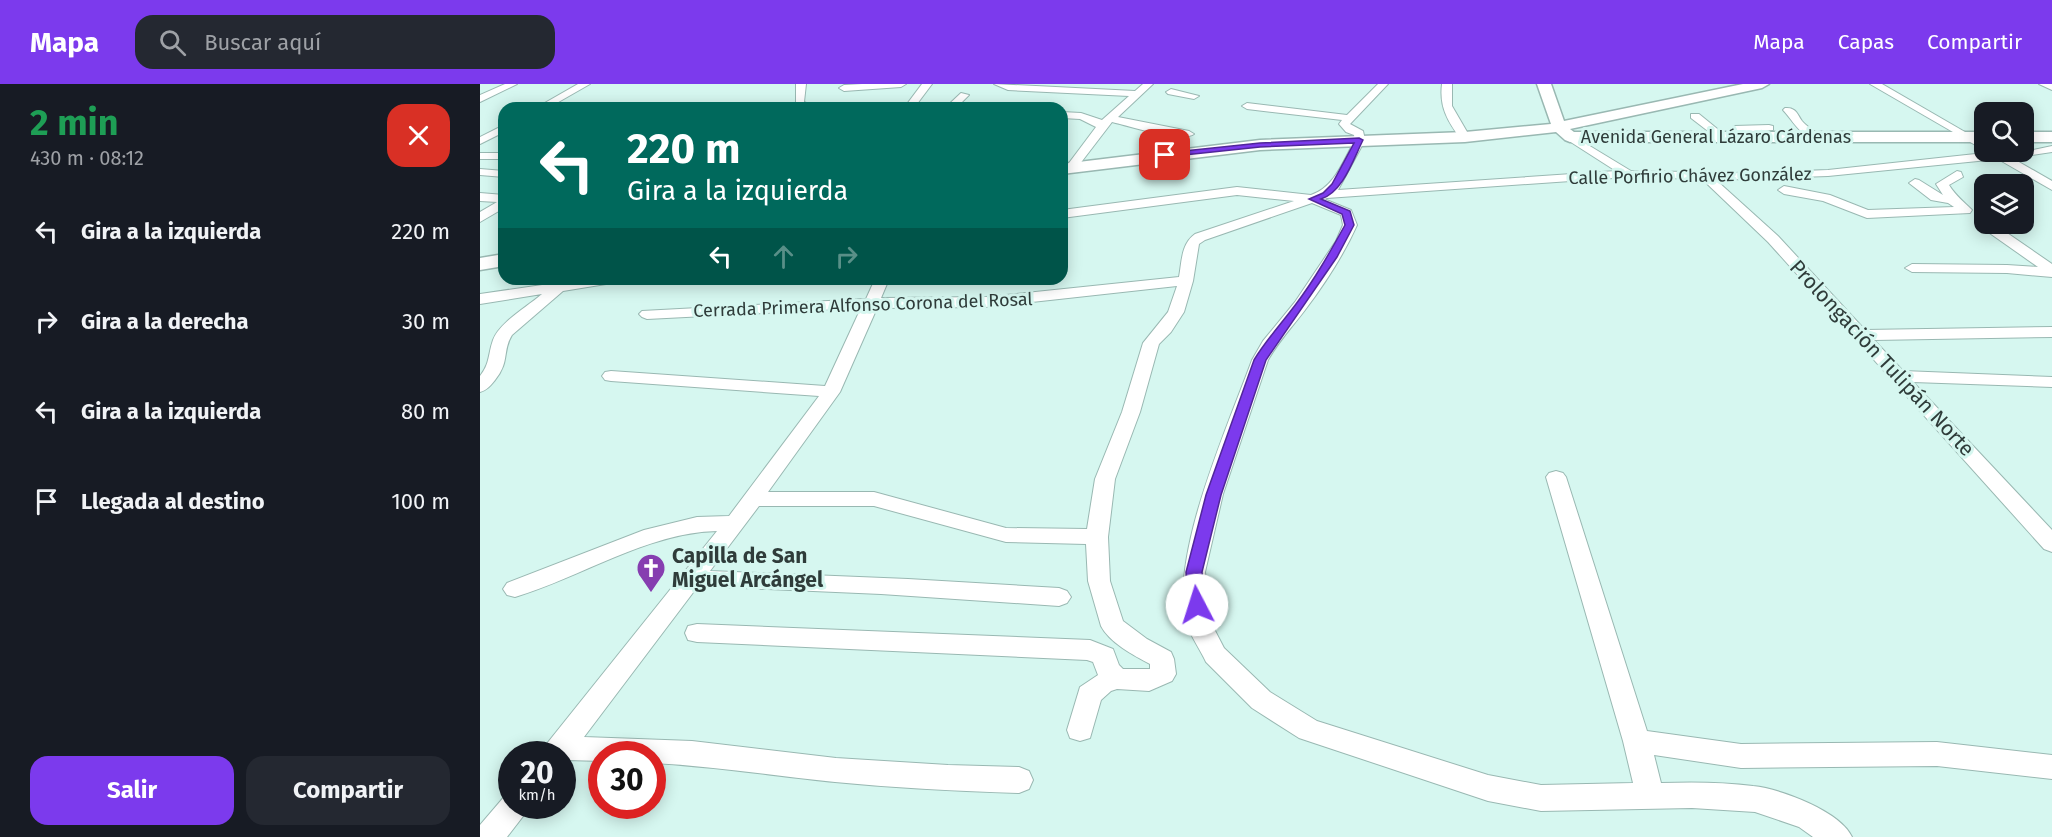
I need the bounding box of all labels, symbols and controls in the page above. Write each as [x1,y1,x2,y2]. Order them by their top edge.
search box [135,15,555,69]
text: Mapa [30,26,99,59]
icon: search [156,26,189,59]
text: Buscar aquí [204,29,321,56]
text: Mapa [1753,29,1805,55]
text: Capas [1838,29,1894,55]
text: Compartir [1927,29,2022,55]
text: 2 min [30,101,119,145]
map controls [1974,102,2034,234]
button: search [1974,102,2034,162]
button: close [387,104,450,167]
text: 220 m [627,124,740,174]
icon: left [528,126,606,204]
street label: Avenida General Lázaro Cárdenas [1581,126,1851,148]
pin [1139,129,1190,180]
icon: arrive [1148,138,1181,171]
text: 430 m · 08:12 [30,146,144,170]
street label: Calle Porfirio Chávez González [1568,163,1812,189]
button: layers [1974,174,2034,234]
text: Gira a la izquierda [627,175,848,207]
icon: left [30,215,63,248]
text: Gira a la izquierda [81,218,261,245]
text: 220 m [391,218,450,245]
icon: left [704,240,737,273]
icon: ahead [767,240,800,273]
icon: right [830,240,863,273]
street label: Prolongación Tulipán Norte [1784,254,1980,462]
street label: Cerrada Primera Alfonso Corona del Rosal [693,288,1033,322]
icon: right [30,305,63,338]
text: Gira a la derecha [81,308,249,335]
text: 30 m [402,308,450,335]
icon: left [30,395,63,428]
text: Gira a la izquierda [81,398,261,425]
text: 80 m [401,398,450,425]
icon: arrive [30,485,63,518]
text: Llegada al destino [81,488,265,515]
text: 100 m [391,488,450,515]
place label: Capilla de San Miguel Arcángel [672,543,824,593]
church icon: Capilla de San Miguel Arcángel [635,552,667,594]
position arrow [1165,573,1229,637]
speed limit sign: 30 [588,741,666,819]
text: 20 [520,755,554,791]
button: Salir [30,756,234,825]
button: Compartir [246,756,450,825]
text: km/h [518,786,556,804]

